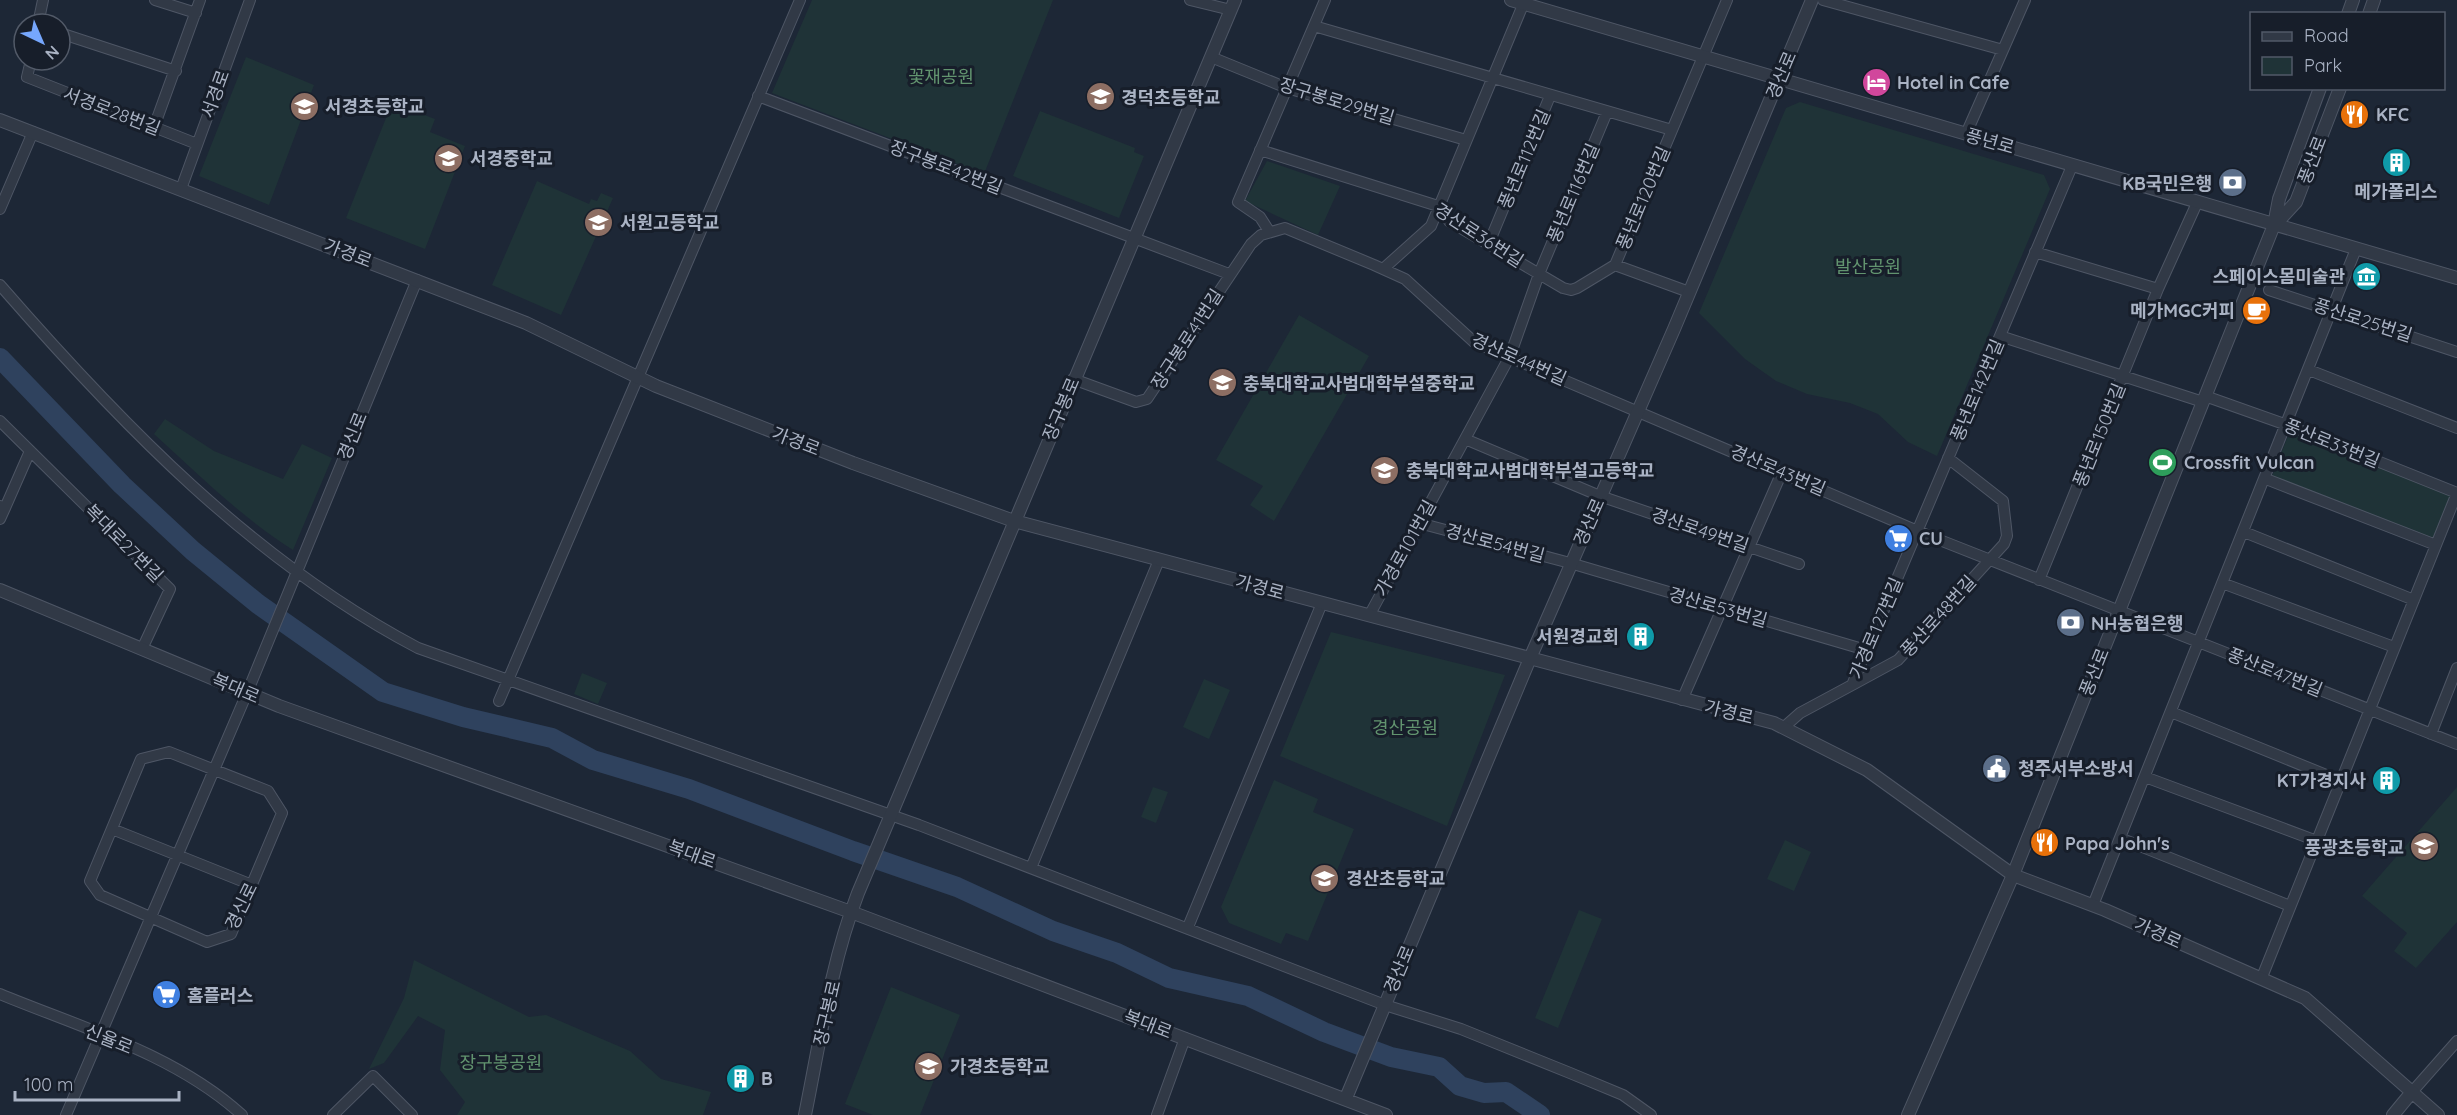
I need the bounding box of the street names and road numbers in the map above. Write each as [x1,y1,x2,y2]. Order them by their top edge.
street label: 경산로 [1761,48,1801,102]
street label: 서경로 [196,67,234,121]
street label: 장구봉로29번길 [1277,73,1397,129]
street label: 서경로28번길 [60,82,164,140]
street label: 풍년로112번길 [1493,106,1555,212]
street label: 풍년로 [1963,123,2017,159]
street label: 풍산로 [2292,133,2332,187]
street label: 장구봉로42번길 [886,135,1006,199]
street label: 풍년로116번길 [1542,140,1604,246]
street label: 풍년로120번길 [1611,143,1675,253]
street label: 경산로36번길 [1430,198,1528,272]
street label: 가경로 [321,233,375,273]
street label: 장구봉로41번길 [1146,284,1228,394]
street label: 풍산로25번길 [2311,293,2415,347]
street label: 경산로44번길 [1468,328,1570,390]
street label: 풍년로142번길 [1945,335,2009,445]
street label: 장구봉로 [1037,374,1085,444]
street label: 풍년로150번길 [2068,380,2130,490]
street label: 경신로 [332,409,372,463]
street label: 풍산로33번길 [2281,413,2383,473]
street label: 가경로 [769,421,823,461]
street label: 경산로43번길 [1727,440,1829,500]
street label: 경산로 [1568,495,1610,549]
street label: 가경로101번길 [1369,496,1441,600]
street label: 복대로27번길 [80,499,168,587]
street label: 경산로49번길 [1648,503,1752,557]
street label: 경산로54번길 [1443,519,1547,567]
street label: 가경로 [1233,569,1287,605]
street label: 풍산로48번길 [1895,570,1981,662]
street label: 가경로127번길 [1844,574,1908,682]
street label: 경산로53번길 [1666,582,1770,632]
street label: 풍산로47번길 [2224,642,2326,702]
street label: 풍산로 [2074,645,2114,699]
street label: 복대로 [209,668,263,708]
street label: 가경로 [1702,695,1756,729]
street label: 복대로 [665,835,719,873]
street label: 경신로 [220,879,262,933]
street label: 가경로 [2131,912,2185,954]
street label: 경산로 [1379,942,1419,996]
street label: 장구봉로 [808,978,846,1048]
street label: 복대로 [1121,1004,1175,1044]
street label: 신율로 [82,1019,136,1059]

